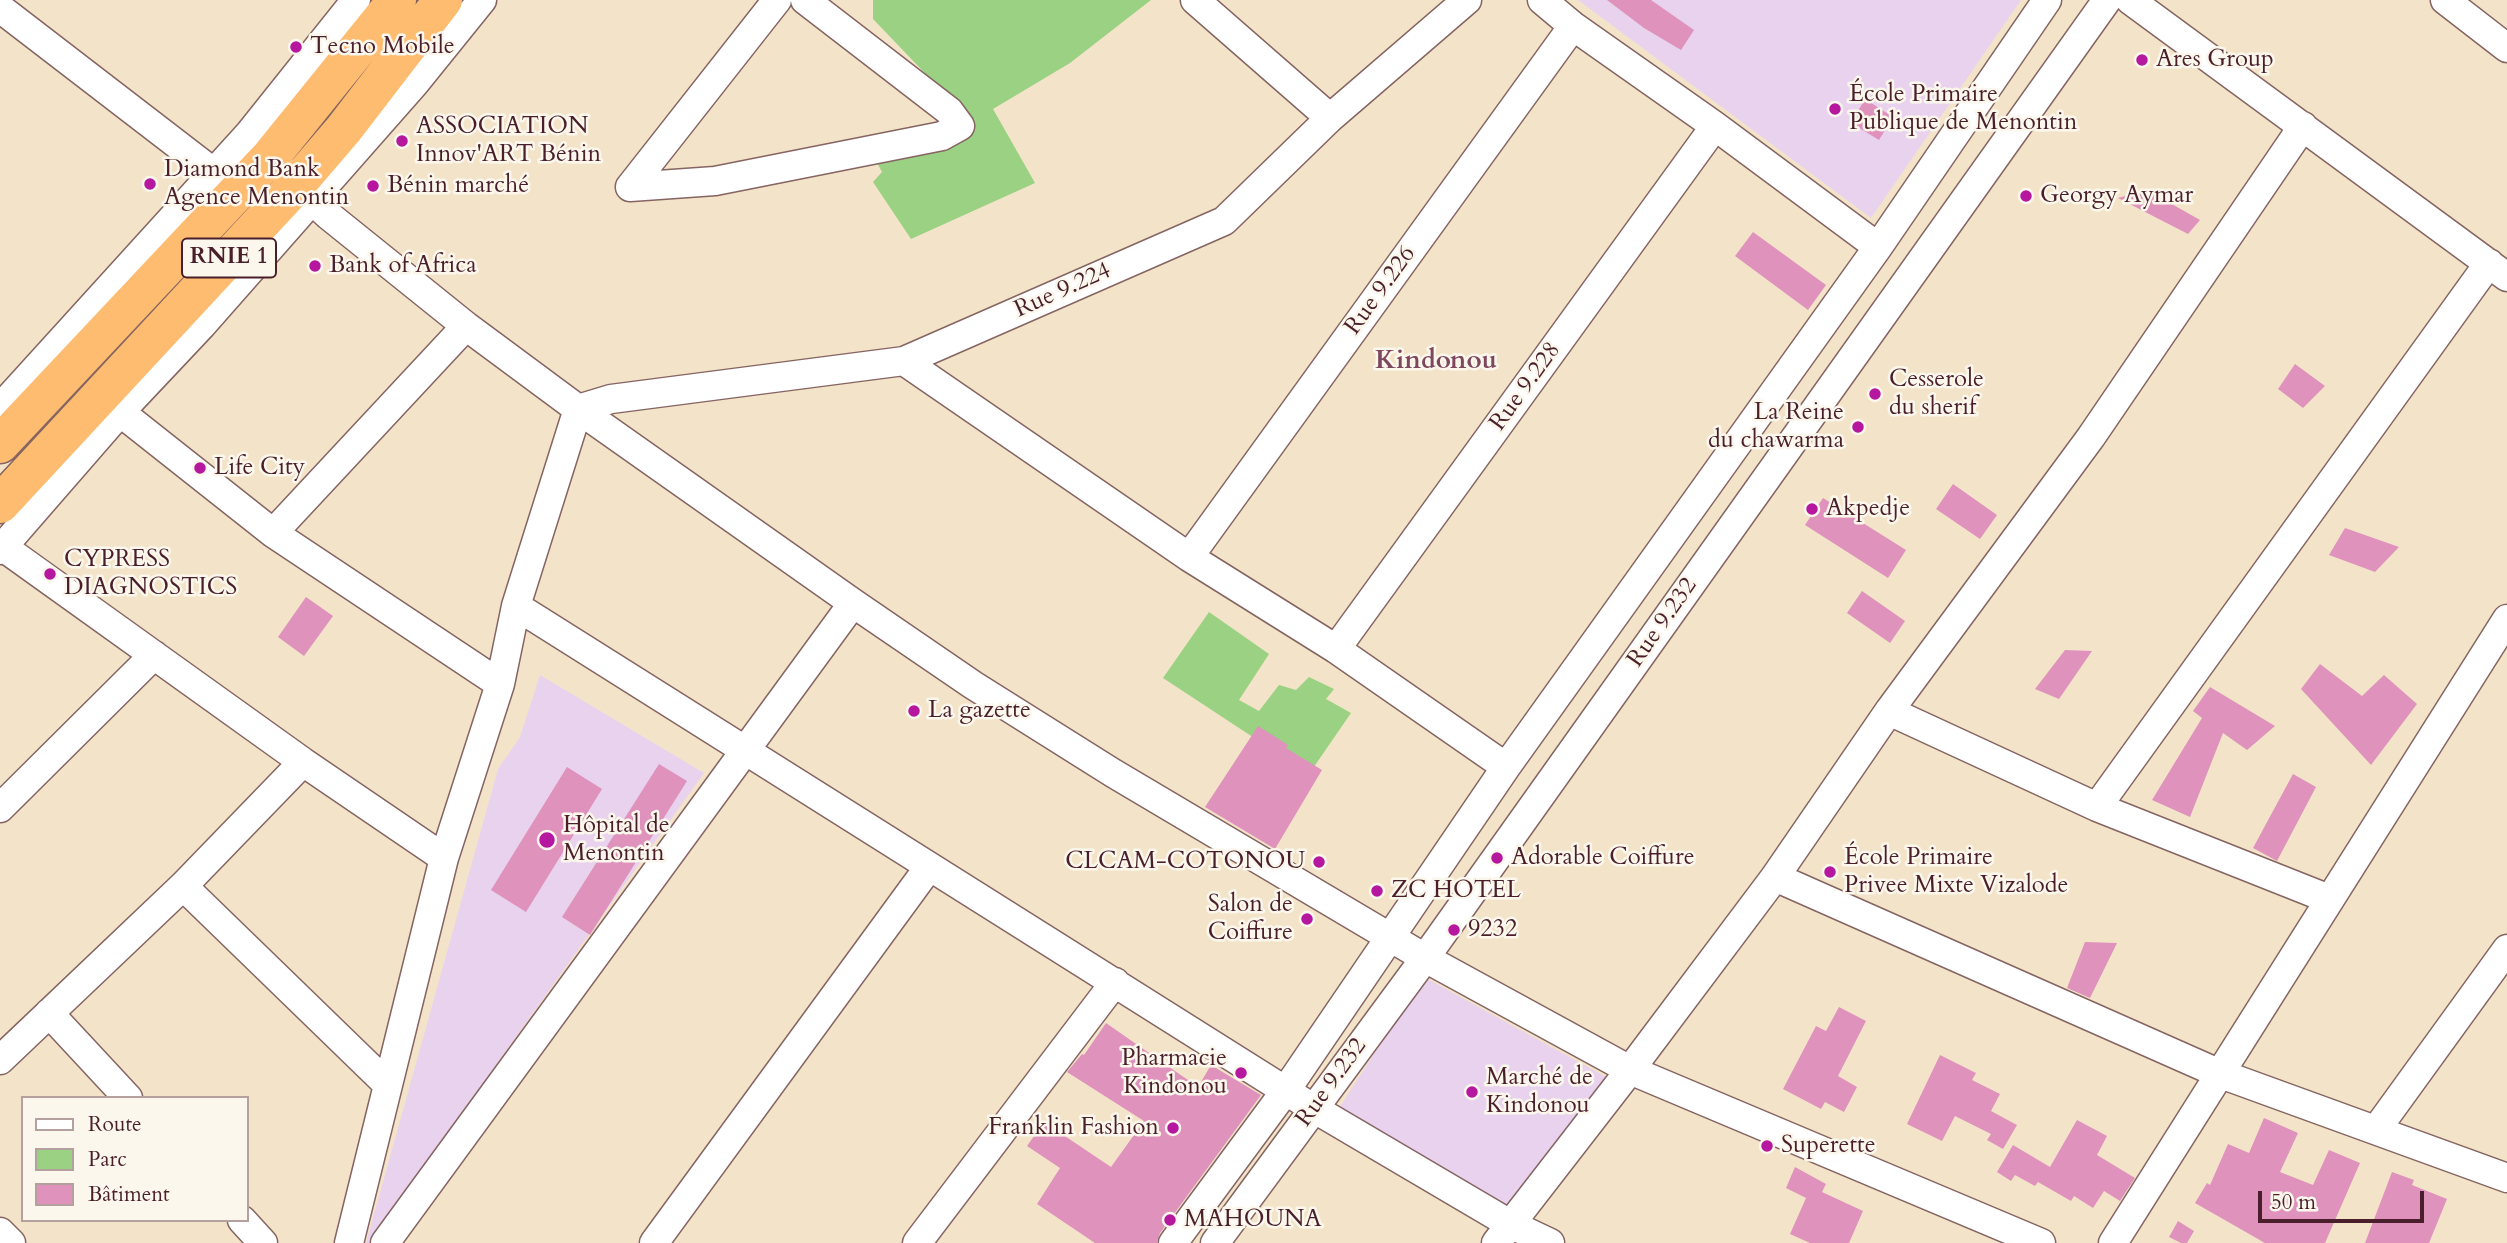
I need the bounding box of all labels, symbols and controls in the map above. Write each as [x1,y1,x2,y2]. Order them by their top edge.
place label: Tecno Mobile [310,33,455,61]
marker: Tecno Mobile [288,39,304,55]
place label: Ares Group [2156,46,2274,74]
marker: Ares Group [2134,52,2150,68]
place label: École Primaire Publique de Menontin [1849,81,2077,137]
marker: École Primaire Publique de Menontin [1827,101,1843,117]
place label: ASSOCIATION Innov'ART Bénin [416,113,601,169]
marker: ASSOCIATION Innov'ART Bénin [394,133,410,149]
place label: Diamond Bank Agence Menontin [164,156,349,212]
place label: Bénin marché [387,172,529,200]
marker: Diamond Bank Agence Menontin [142,176,158,192]
marker: Bénin marché [365,178,381,194]
place label: Georgy Aymar [2040,182,2193,210]
marker: Georgy Aymar [2018,188,2034,204]
road number: RNIE 1 [182,238,276,278]
street label: Rue 9.226 [1339,241,1423,341]
place label: Bank of Africa [329,252,477,280]
street label: Rue 9.224 [1010,257,1116,325]
marker: Bank of Africa [307,258,323,274]
street label: Rue 9.228 [1484,337,1568,437]
district label: Kindonou [1375,346,1497,378]
place label: Cesserole du sherif [1889,366,1984,422]
marker: Cesserole du sherif [1867,386,1883,402]
place label: La Reine du chawarma [1708,399,1844,455]
marker: La Reine du chawarma [1850,419,1866,435]
place label: Life City [214,454,305,482]
marker: Life City [192,460,208,476]
place label: Akpedje [1826,495,1910,523]
marker: Akpedje [1804,501,1820,517]
place label: CYPRESS DIAGNOSTICS [64,546,237,602]
marker: CYPRESS DIAGNOSTICS [42,566,58,582]
street label: Rue 9.232 [1622,573,1704,673]
place label: La gazette [928,697,1031,725]
marker: La gazette [906,703,922,719]
place label: Hôpital de Menontin [563,812,670,868]
marker: Hôpital de Menontin [537,830,557,850]
place label: Adorable Coiffure [1511,844,1695,872]
place label: École Primaire Privee Mixte Vizalode [1844,844,2069,900]
place label: CLCAM-COTONOU [1065,848,1305,876]
marker: Adorable Coiffure [1489,850,1505,866]
marker: CLCAM-COTONOU [1311,854,1327,870]
marker: École Primaire Privee Mixte Vizalode [1822,864,1838,880]
place label: ZC HOTEL [1391,877,1521,905]
marker: ZC HOTEL [1369,883,1385,899]
place label: Salon de Coiffure [1208,891,1293,947]
marker: Salon de Coiffure [1299,911,1315,927]
place label: 9232 [1468,916,1517,944]
marker: 9232 [1446,922,1462,938]
street label: Rue 9.232 [1290,1033,1374,1133]
place label: Pharmacie Kindonou [1121,1045,1227,1101]
place label: Marché de Kindonou [1486,1064,1593,1120]
marker: Pharmacie Kindonou [1233,1065,1249,1081]
marker: Marché de Kindonou [1464,1084,1480,1100]
legend [21,1096,248,1222]
text: Route [88,1110,142,1139]
place label: Franklin Fashion [988,1114,1159,1142]
marker: Franklin Fashion [1165,1120,1181,1136]
place label: Superette [1781,1132,1876,1160]
marker: Superette [1759,1138,1775,1154]
text: Parc [88,1145,127,1174]
scale bar [2262,1176,2428,1220]
text: Bâtiment [88,1180,170,1209]
text: 50 m [2271,1188,2316,1217]
place label: MAHOUNA [1184,1206,1322,1234]
marker: MAHOUNA [1162,1212,1178,1228]

